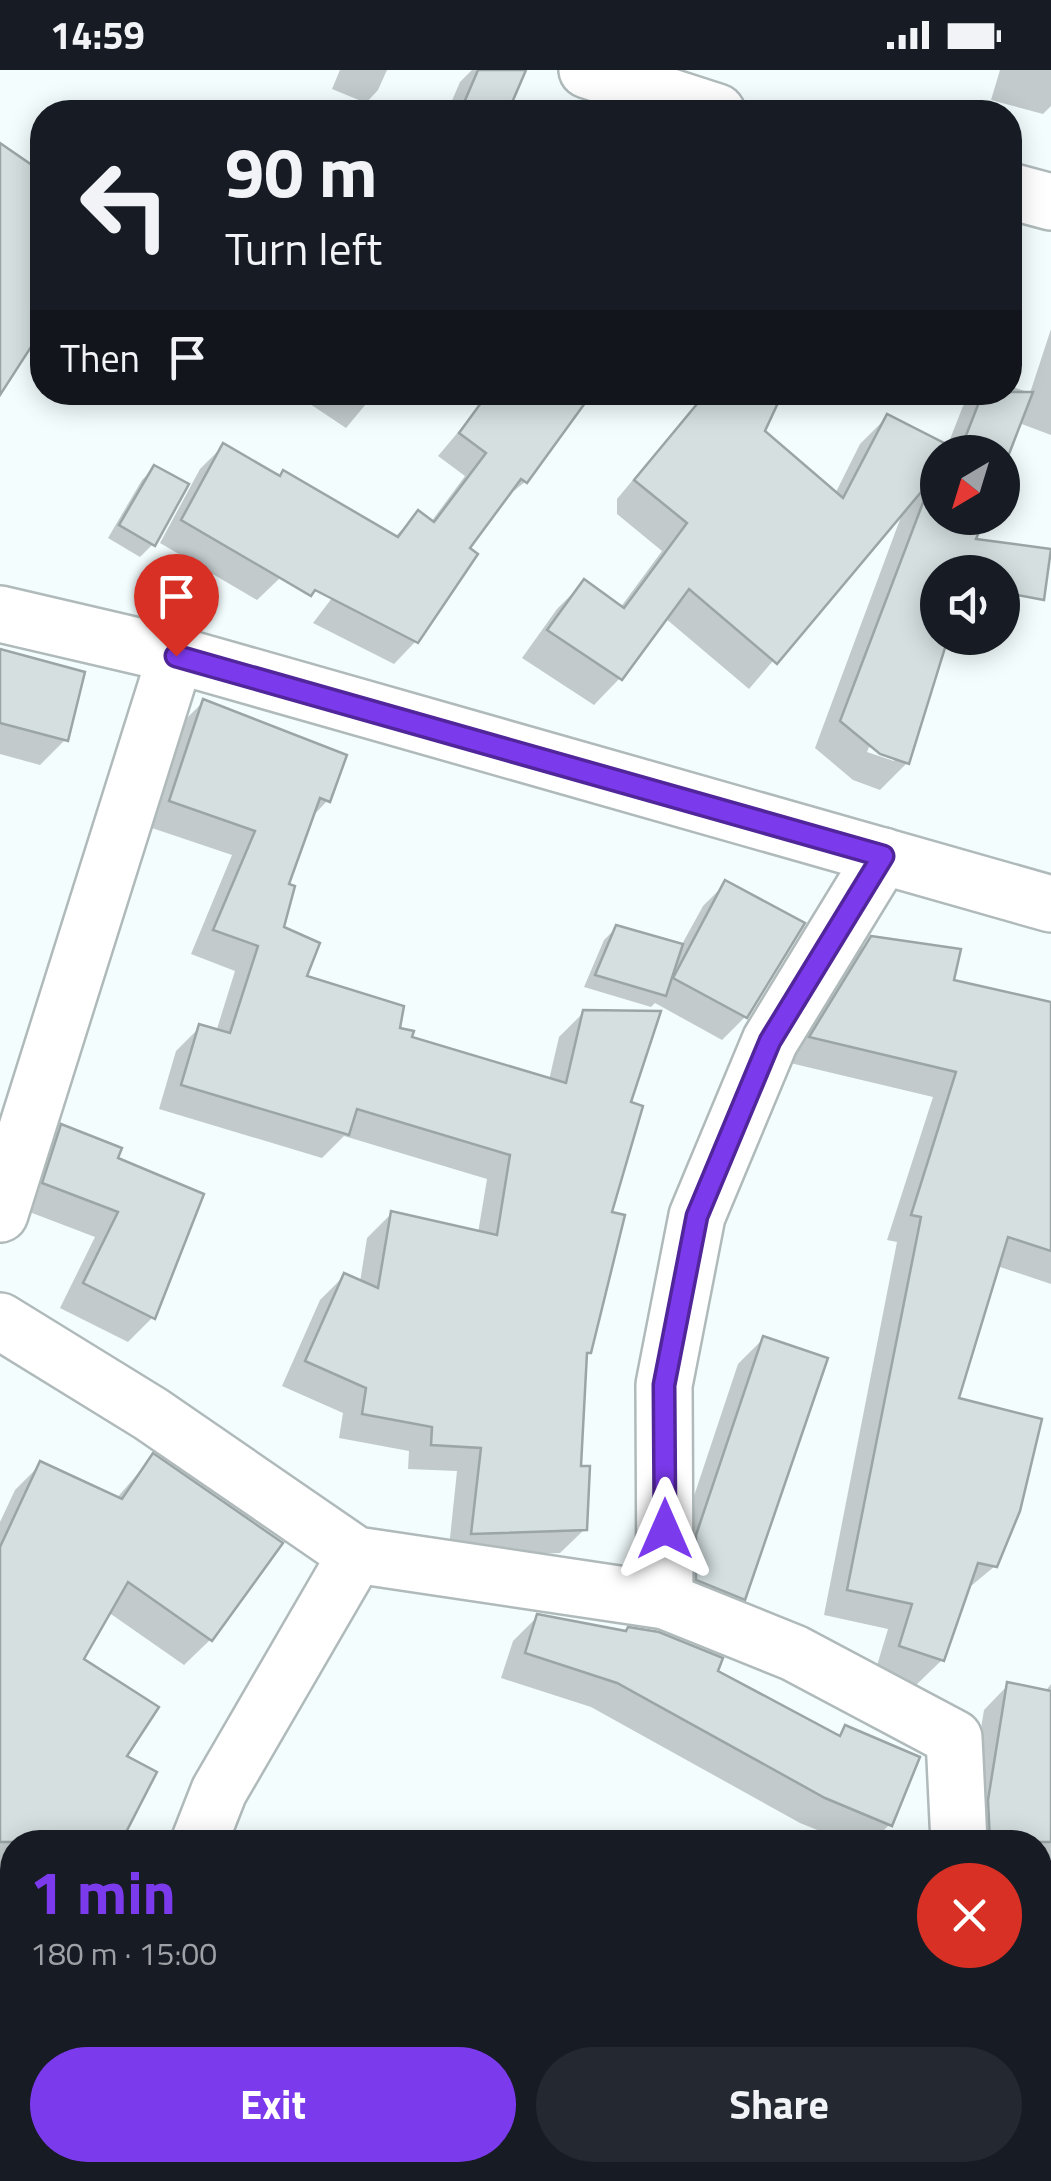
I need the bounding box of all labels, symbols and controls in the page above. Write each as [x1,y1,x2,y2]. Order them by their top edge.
text: 14:59 [50,6,145,64]
text: 90 m [225,118,378,224]
icon: left [60,140,190,270]
text: Turn left [225,214,382,282]
text: Then [60,329,140,387]
icon: arrive [160,330,215,385]
north arrow [920,435,1020,535]
map controls [920,435,1020,655]
pin [134,554,219,657]
button: sound [920,555,1020,655]
icon: arrive [149,569,204,624]
position arrow [613,1477,717,1581]
text: 1 min [30,1846,176,1937]
button: close [917,1863,1022,1968]
text: 180 m · 15:00 [30,1929,217,1977]
button: Exit [30,2047,516,2162]
button: Share [536,2047,1022,2162]

